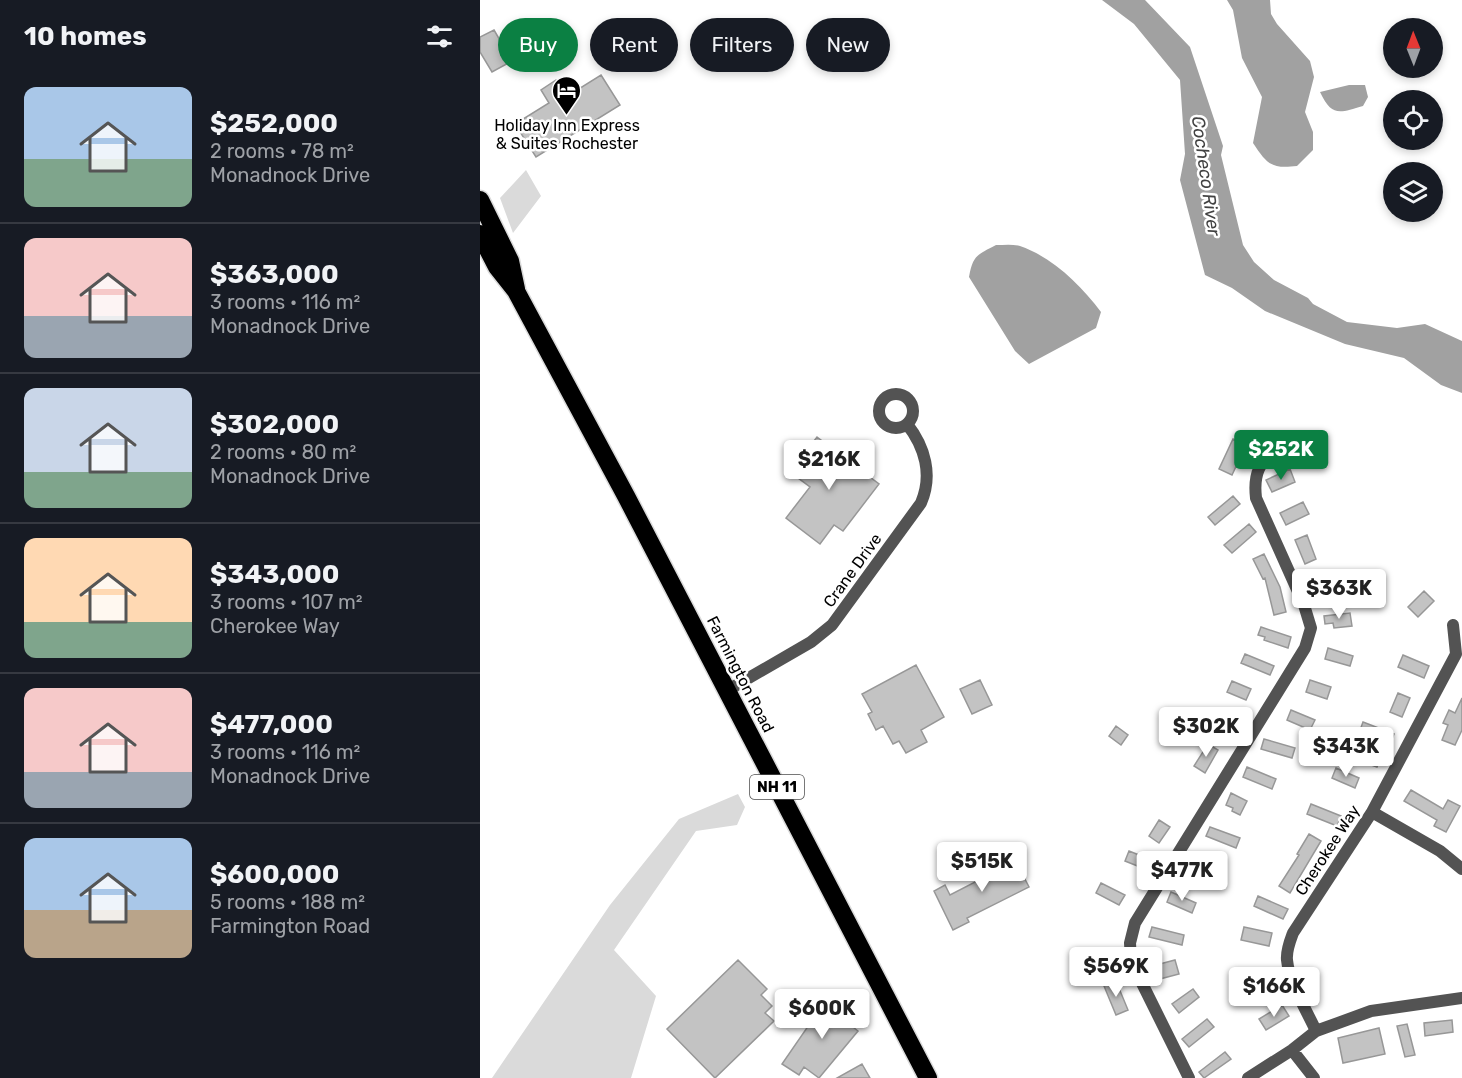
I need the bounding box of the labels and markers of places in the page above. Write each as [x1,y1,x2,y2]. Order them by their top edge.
hotel icon: Holiday Inn Express & Suites Rochester [551,74,583,116]
place label: Holiday Inn Express & Suites Rochester [494,116,640,153]
pin: $252K [1239,430,1323,481]
pin: $216K [787,440,871,491]
pin: $363K [1297,569,1381,620]
pin: $302K [1164,707,1248,758]
pin: $343K [1304,727,1388,778]
pin: $515K [940,842,1024,893]
pin: $477K [1140,851,1224,902]
pin: $569K [1074,947,1158,998]
pin: $166K [1232,967,1316,1018]
pin: $600K [780,989,864,1040]

